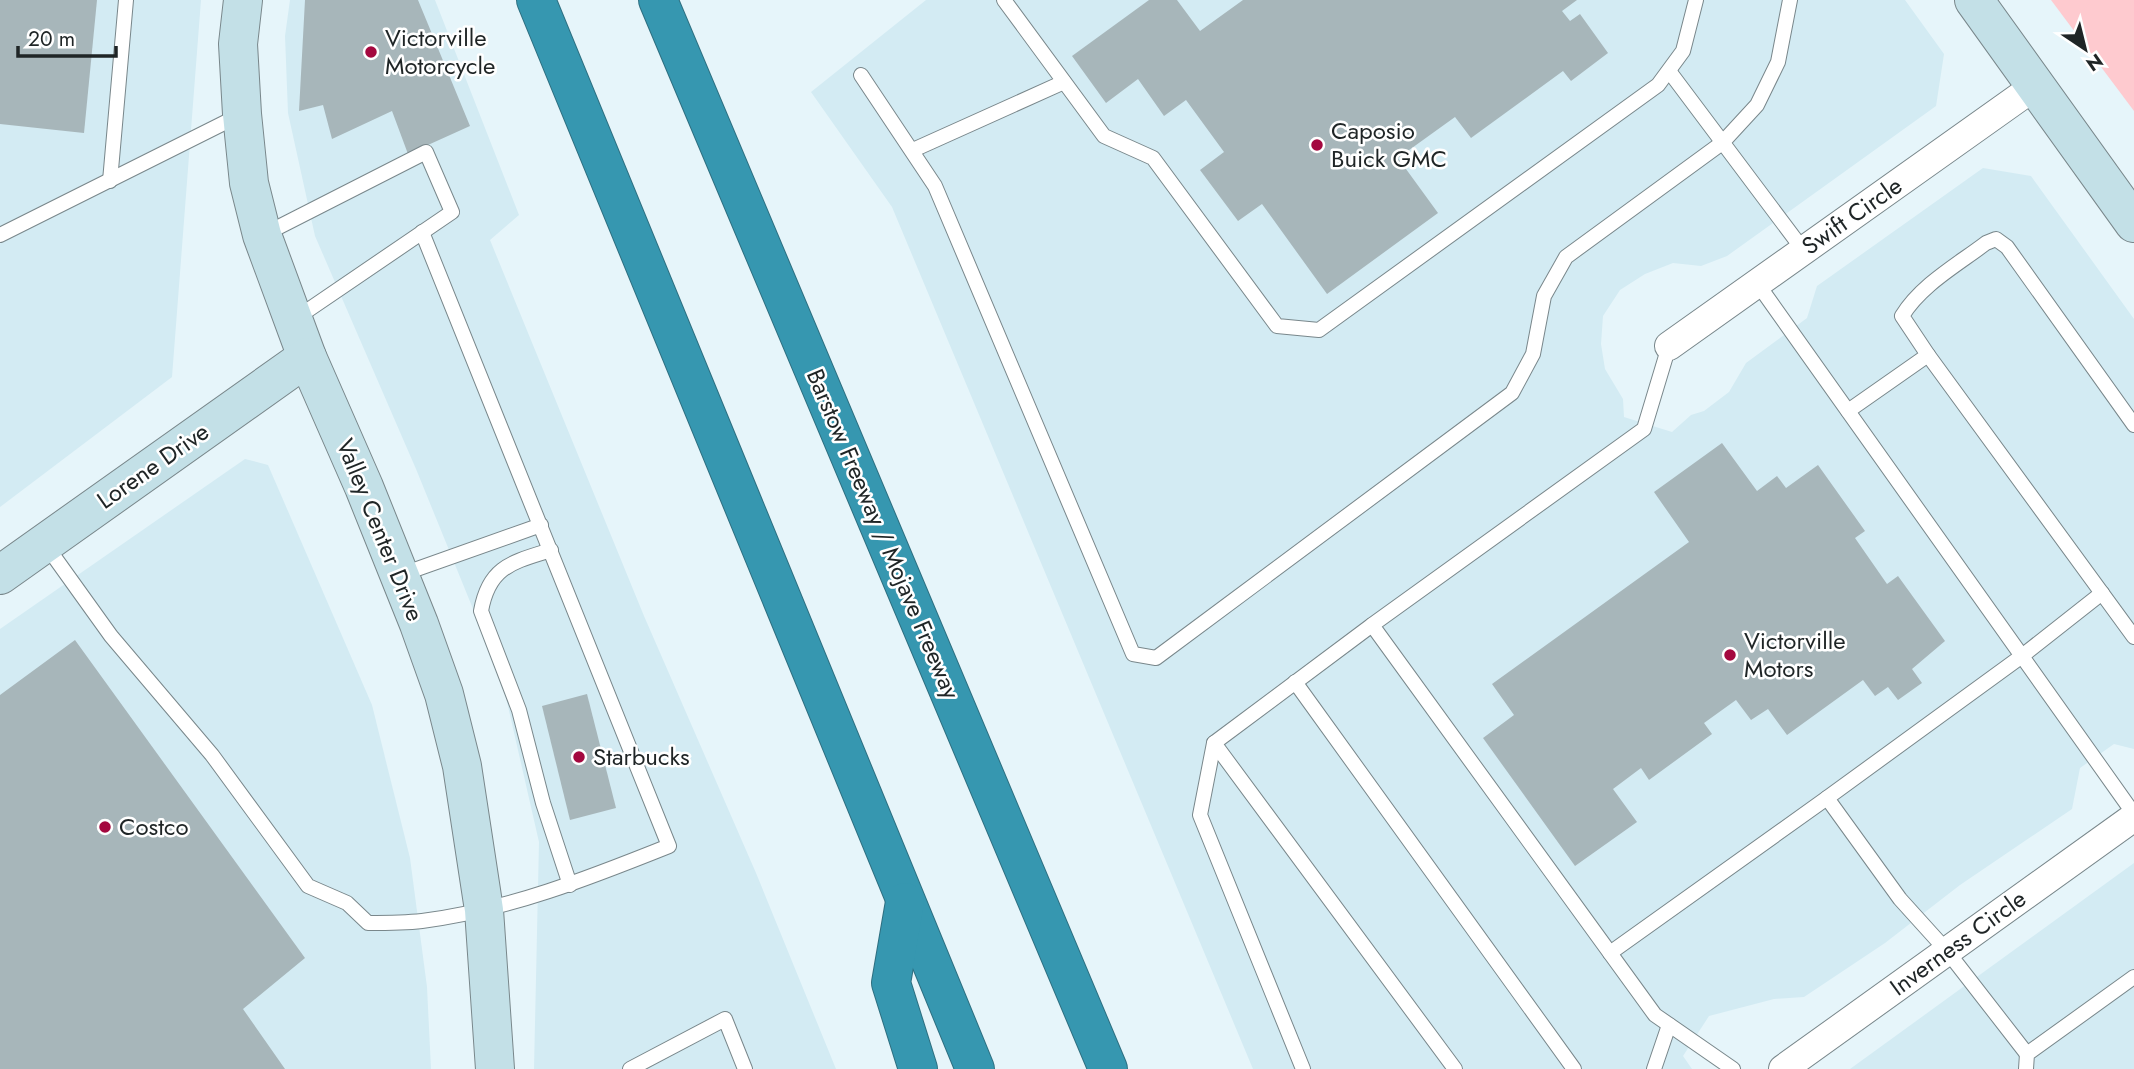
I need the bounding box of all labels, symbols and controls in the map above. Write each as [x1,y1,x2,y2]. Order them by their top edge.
scale bar [18,14,116,58]
north arrow [2050,14,2120,84]
place label: Victorville Motorcycle [385,20,495,83]
text: 20 m [28,24,75,54]
marker: Victorville Motorcycle [363,44,379,60]
text: N [2081,47,2108,78]
place label: Caposio Buick GMC [1331,113,1447,176]
marker: Caposio Buick GMC [1309,137,1325,153]
street label: Swift Circle [1794,168,1909,263]
street label: Barstow Freeway / Mojave Freeway [798,363,969,705]
street label: Lorene Drive [90,414,216,517]
street label: Valley Center Drive [328,433,433,626]
place label: Victorville Motors [1744,623,1846,686]
marker: Victorville Motors [1722,647,1738,663]
place label: Starbucks [593,739,690,774]
marker: Starbucks [571,749,587,765]
place label: Costco [119,809,189,844]
marker: Costco [97,819,113,835]
street label: Inverness Circle [1882,881,2033,1004]

